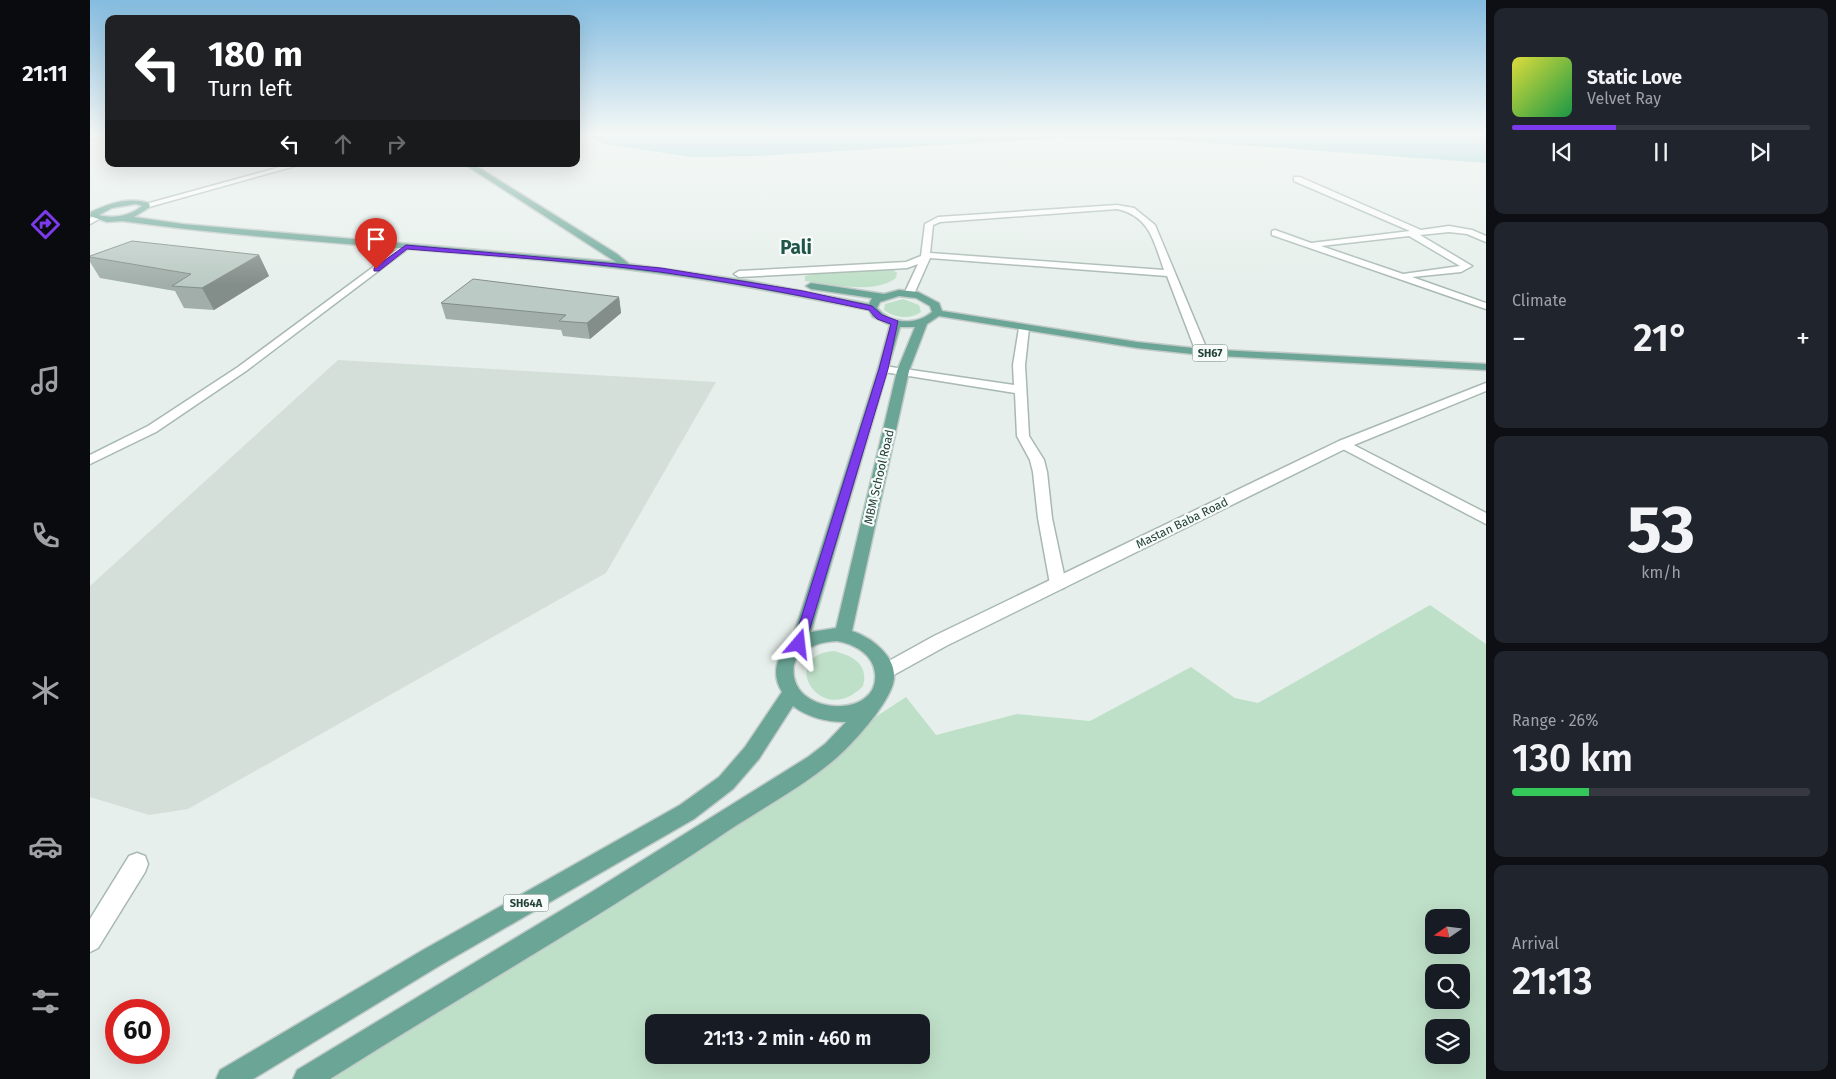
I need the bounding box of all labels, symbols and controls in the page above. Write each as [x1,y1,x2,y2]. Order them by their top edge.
text: 180 m [208,33,303,75]
icon: left [125,35,190,100]
text: 21:11 [22,60,68,87]
text: Static Love [1587,66,1682,89]
text: Turn left [208,75,292,102]
text: Velvet Ray [1587,89,1661,108]
icon: left [276,130,304,158]
icon: ahead [329,130,357,158]
icon: right [382,130,410,158]
icon: previous [1548,138,1576,166]
icon: pause [1647,138,1675,166]
icon: next [1746,138,1774,166]
icon: directions [28,207,63,242]
pin [355,218,397,269]
icon: arrive [362,225,390,253]
district label: Pali [780,236,812,259]
text: Climate [1512,291,1567,310]
text: 21° [1633,315,1689,361]
text: − [1512,322,1526,355]
text: + [1796,322,1810,355]
road number: SH67 [1192,344,1228,362]
icon: music [28,363,63,398]
street label: MBM School Road [861,428,897,526]
text: 53 [1627,491,1695,569]
street label: Mastan Baba Road [1134,495,1230,551]
icon: phone [28,518,63,553]
text: km/h [1641,563,1681,582]
position arrow [772,617,824,669]
icon: climate [28,673,63,708]
text: Range · 26% [1512,711,1598,730]
text: 130 km [1512,735,1633,781]
icon: car [28,829,63,864]
road number: SH64A [504,894,548,911]
north arrow [1425,909,1470,954]
map controls [1425,909,1470,1064]
text: Arrival [1512,934,1559,953]
text: 21:13 [1512,958,1593,1004]
button: search [1425,964,1470,1009]
icon: filters [28,984,63,1019]
speed limit sign: 60 [105,999,170,1064]
button: layers [1425,1019,1470,1064]
text: 21:13 · 2 min · 460 m [704,1027,871,1050]

